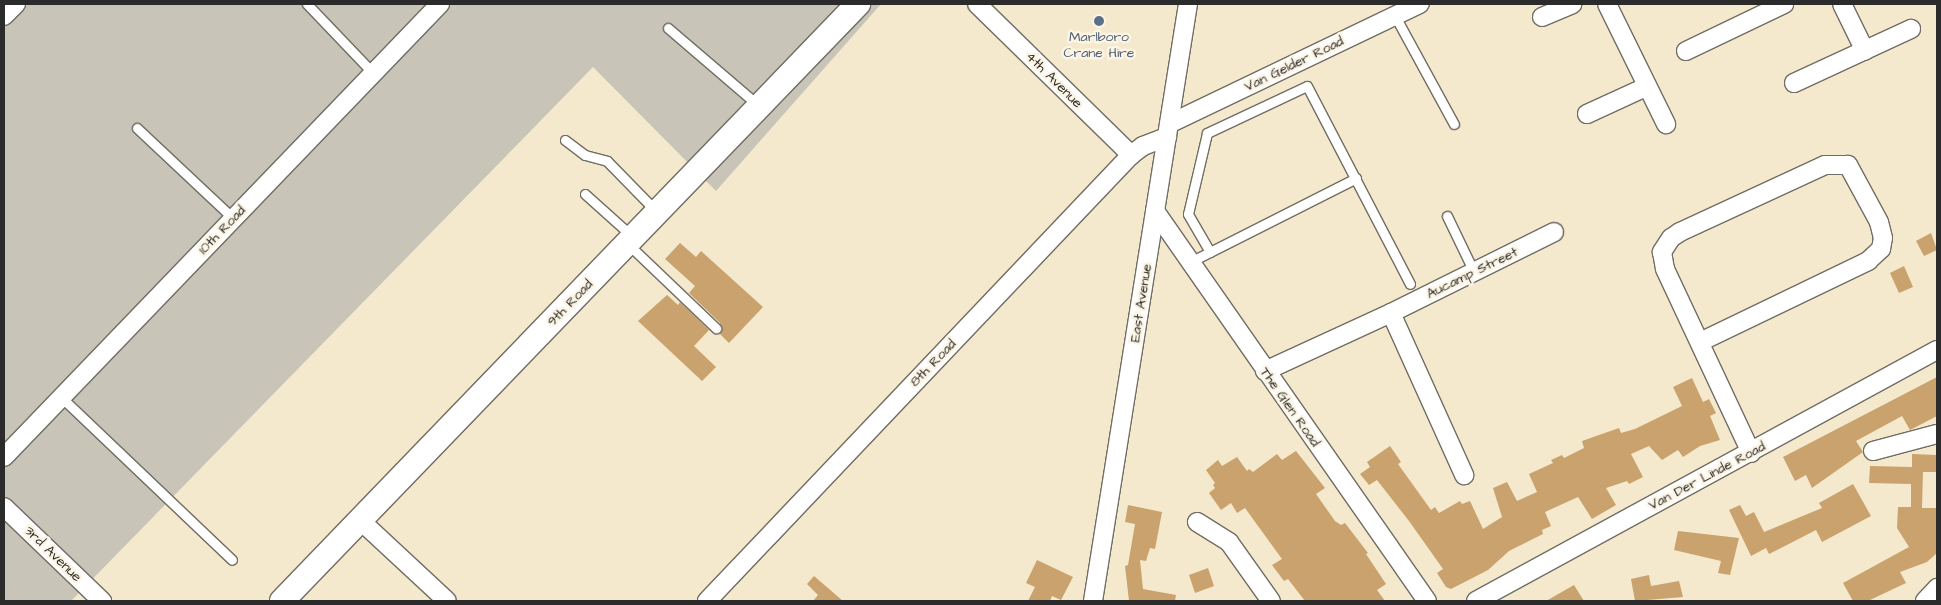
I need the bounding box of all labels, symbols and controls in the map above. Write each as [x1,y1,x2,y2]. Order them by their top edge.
marker: Marlboro Crane Hire [1093,15,1105,27]
place label: Marlboro Crane Hire [1064,29,1134,62]
street label: Van Gelder Road [1242,33,1346,95]
street label: 4th Avenue [1022,48,1086,112]
street label: 10th Road [195,202,249,258]
street label: Aucamp Street [1424,244,1520,302]
street label: East Avenue [1127,263,1155,343]
street label: 9th Road [544,276,596,330]
street label: 8th Road [906,336,960,390]
street label: The Glen Road [1256,364,1324,450]
street label: Van Der Linde Road [1646,438,1768,514]
street label: 3rd Avenue [21,523,85,585]

